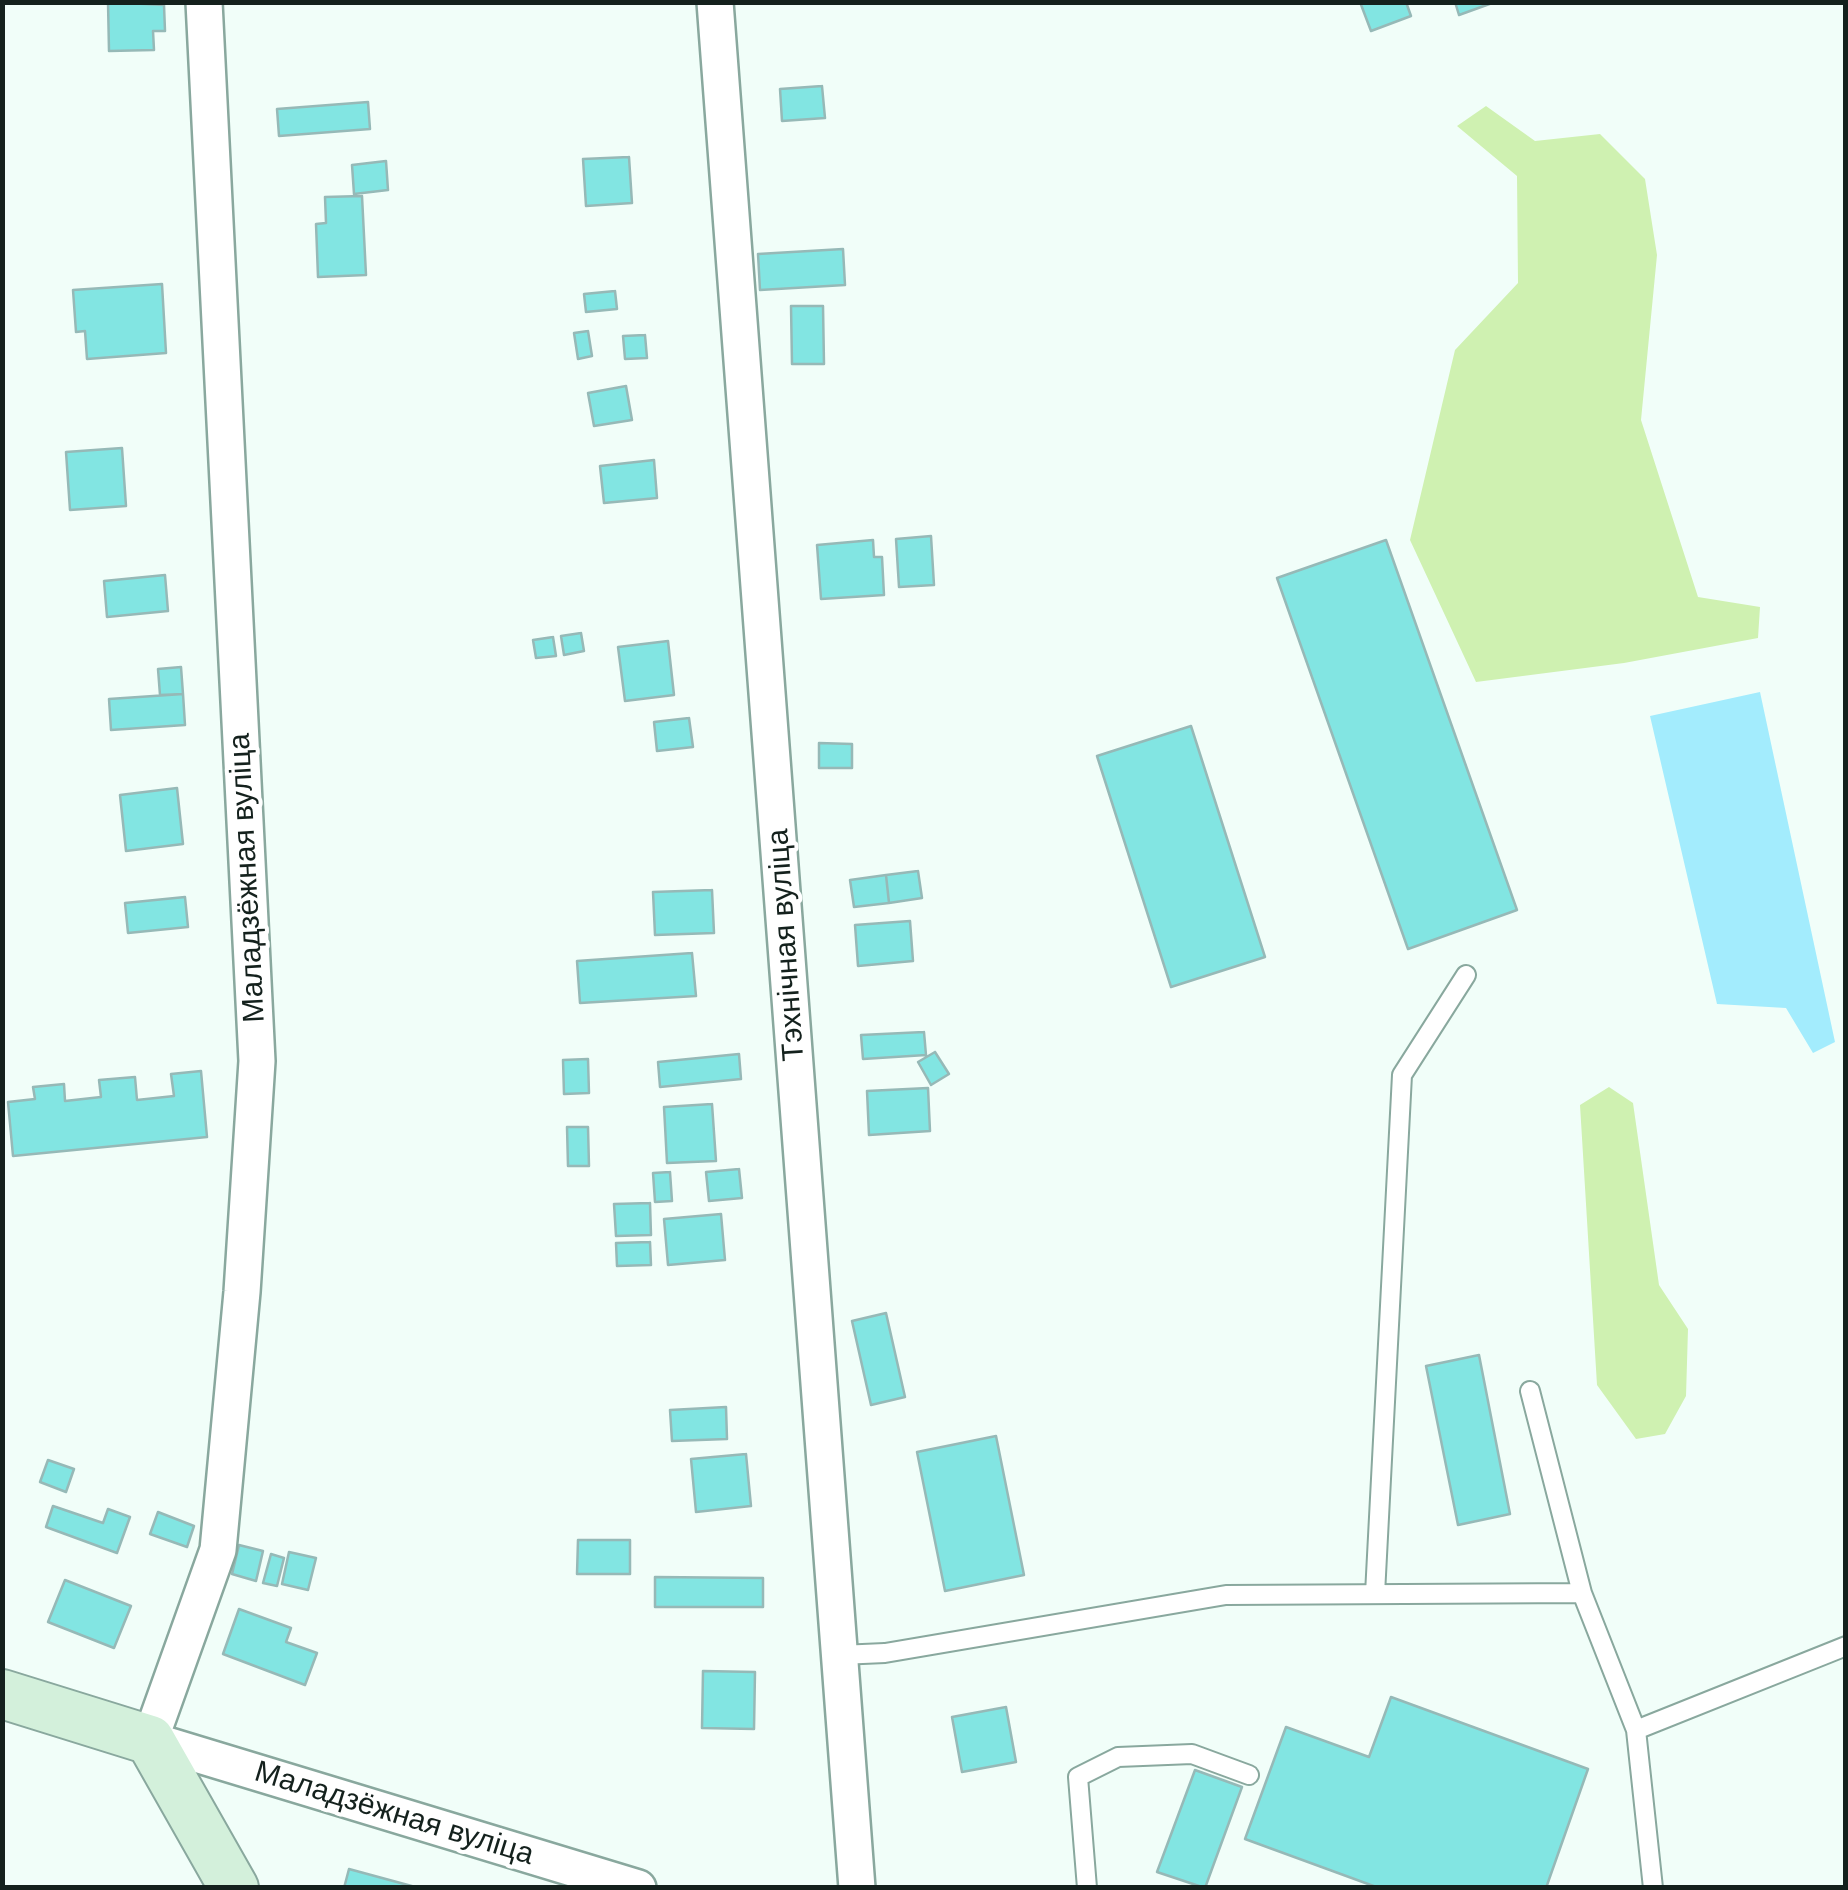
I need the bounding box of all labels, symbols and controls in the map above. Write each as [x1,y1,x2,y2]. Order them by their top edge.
street label: Маладзёжная вуліца [222,732,274,1024]
street label: Тэхнічная вуліца [761,828,813,1062]
street label: Маладзёжная вуліца [250,1754,538,1874]

